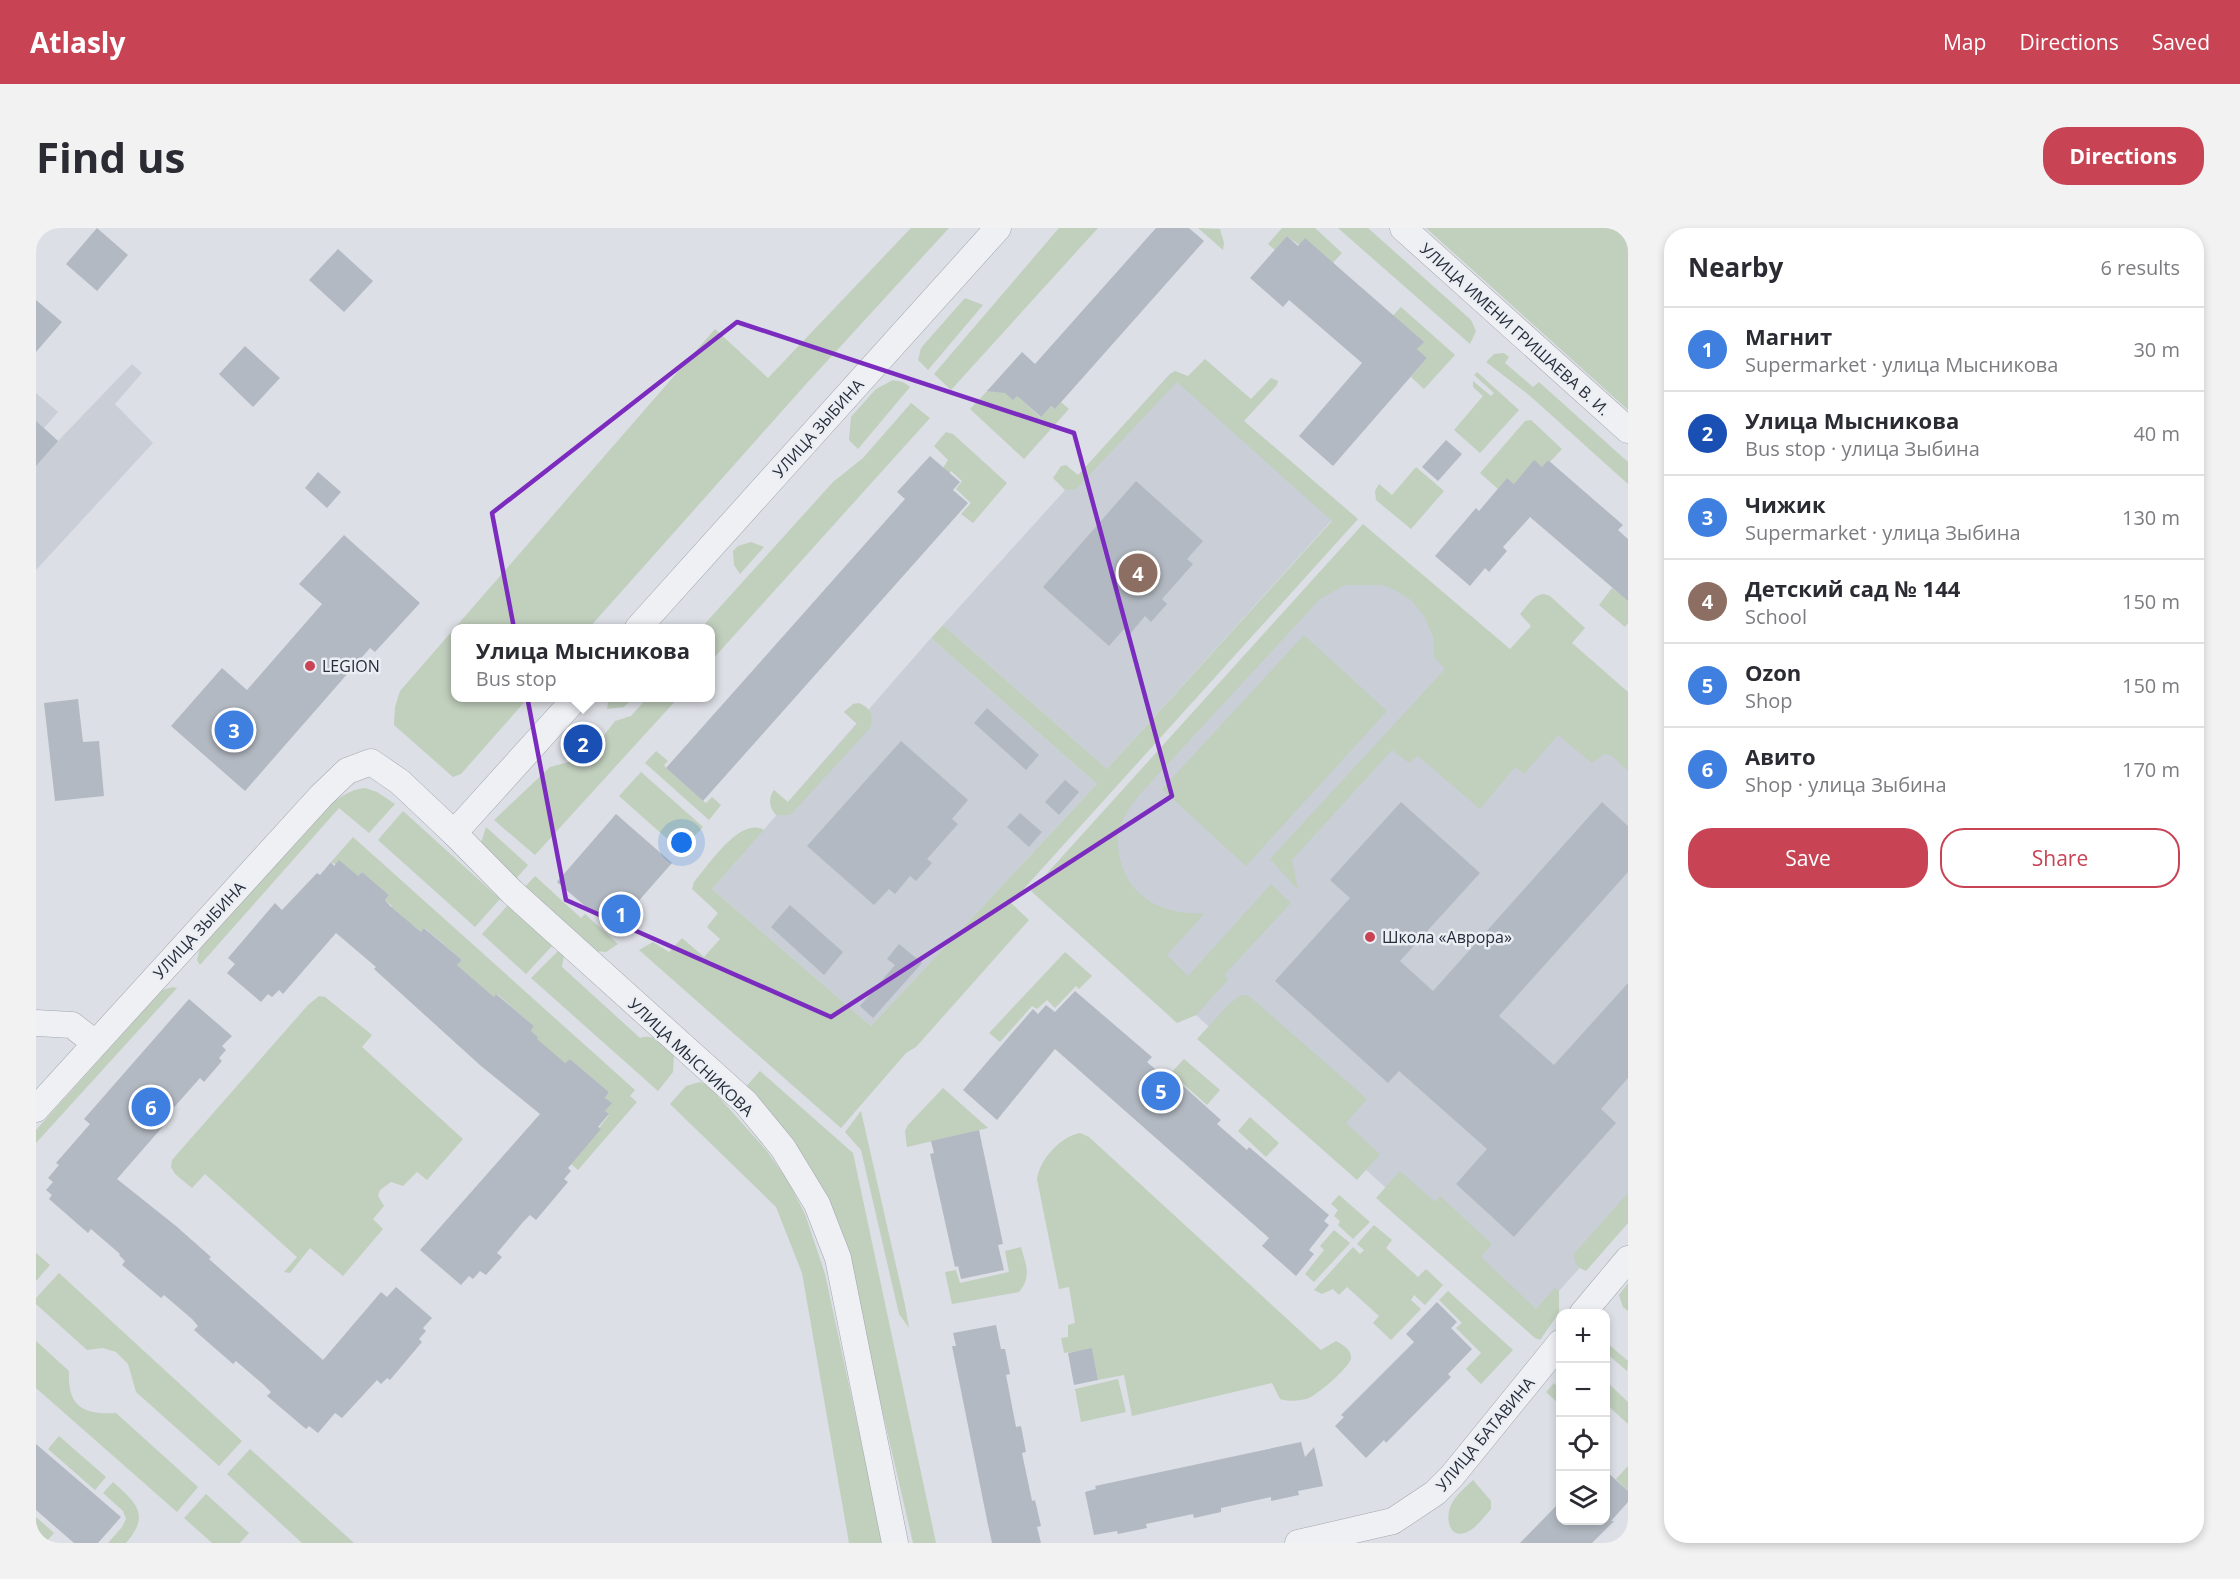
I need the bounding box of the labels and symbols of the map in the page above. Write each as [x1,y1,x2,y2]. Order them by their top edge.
street label: УЛИЦА ИМЕНИ ГРИШАЕВА В. И. [1415,238,1615,420]
street label: УЛИЦА ЗЫБИНА [768,373,869,482]
pin: 4 [1118,550,1158,596]
place label: LEGION [322,655,380,677]
marker: LEGION [303,659,317,673]
pin: 3 [214,708,254,752]
pin: 2 [564,722,602,766]
your location [667,828,696,857]
street label: УЛИЦА ЗЫБИНА [148,876,251,984]
pin: 1 [602,892,640,936]
place label: Школа «Аврора» [1382,926,1512,948]
marker: Школа «Аврора» [1363,930,1377,944]
street label: УЛИЦА МЫСНИКОВА [624,993,759,1122]
pin: 5 [1142,1068,1180,1114]
pin: 6 [132,1084,170,1130]
street label: УЛИЦА БАТАВИНА [1431,1372,1540,1496]

